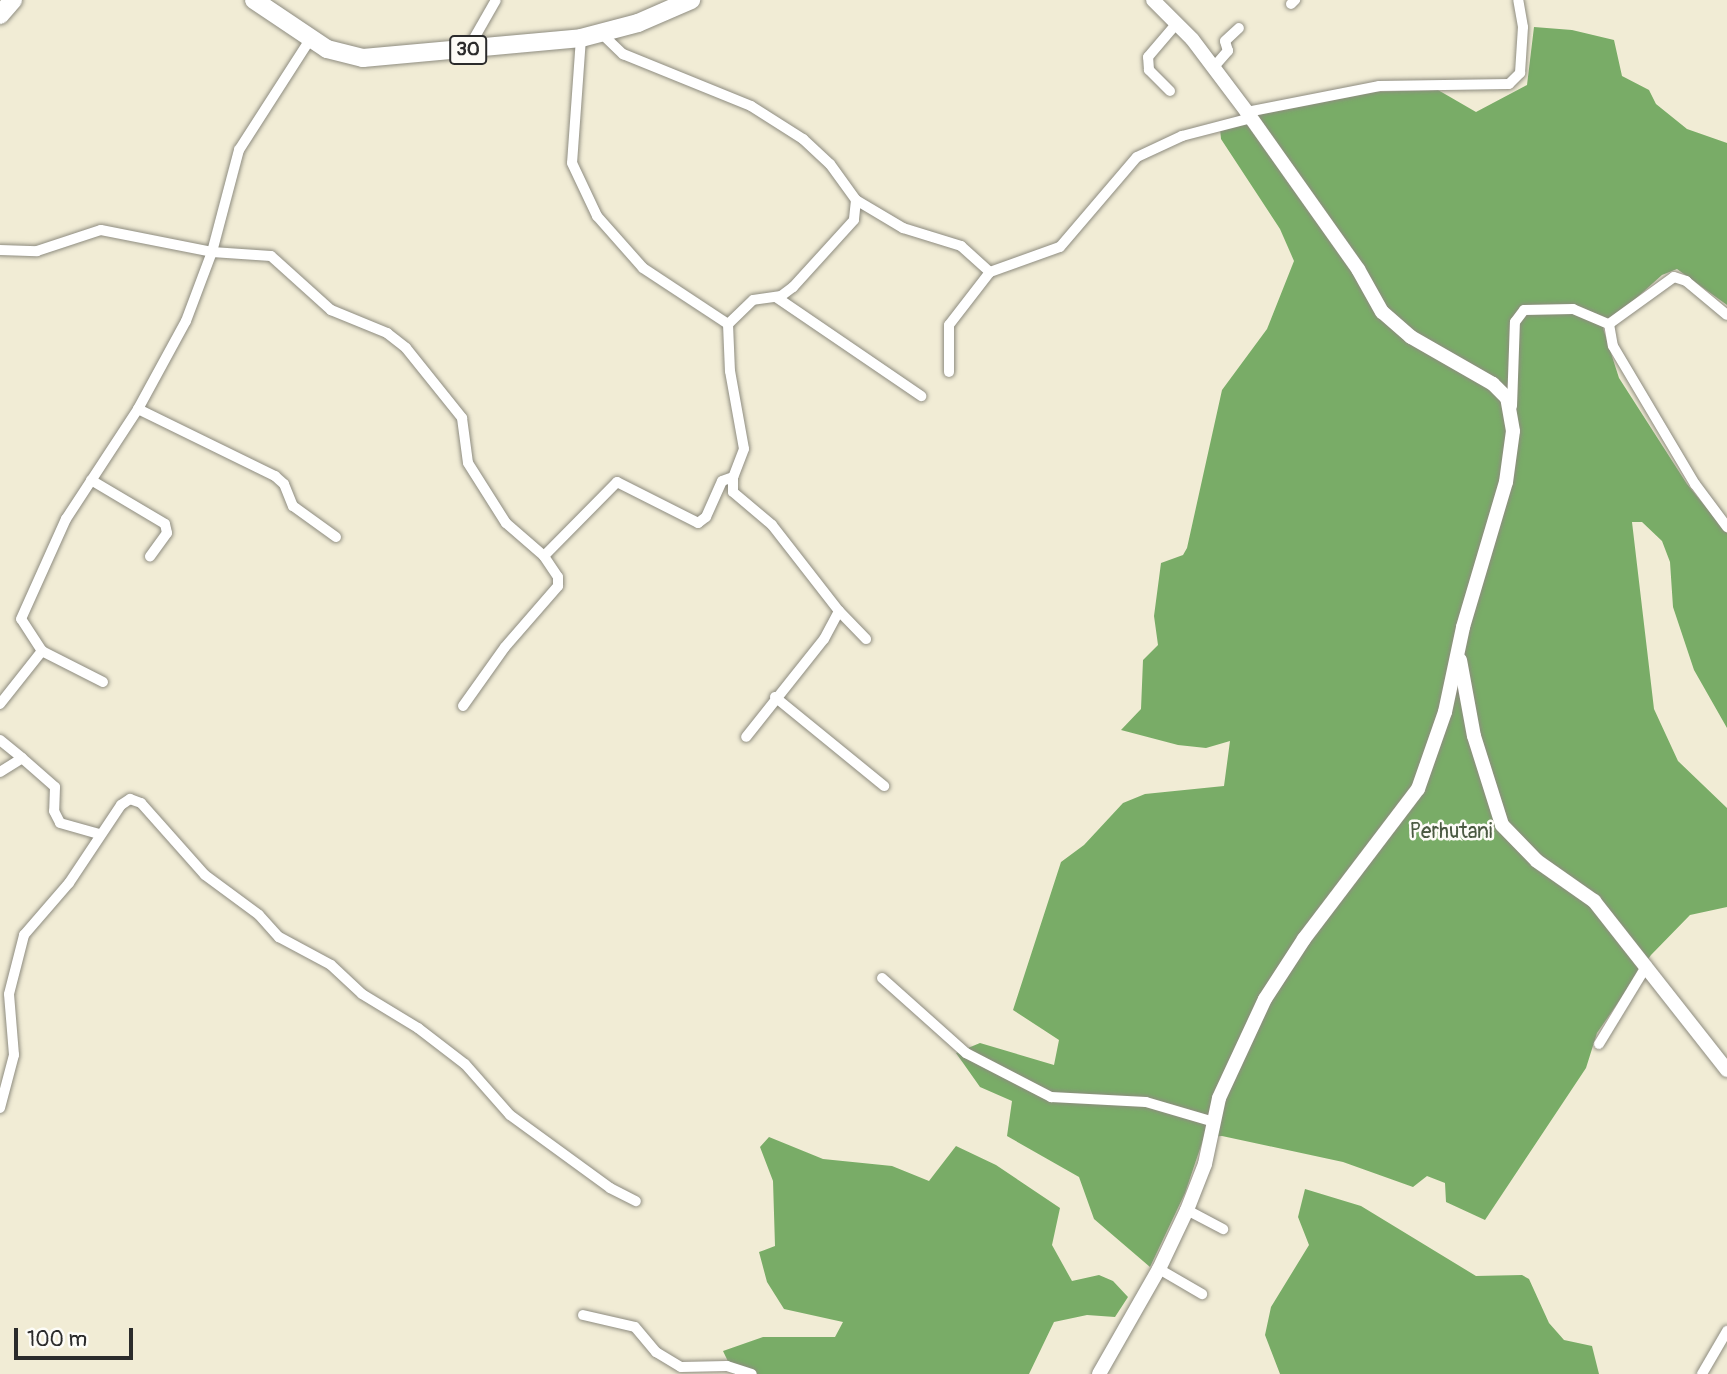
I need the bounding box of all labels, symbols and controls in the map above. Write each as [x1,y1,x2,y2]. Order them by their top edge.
road number: 30 [449,34,487,66]
park label: Perhutani [1409,819,1493,845]
scale bar [18,1314,136,1358]
text: 100 m [27,1326,87,1353]

